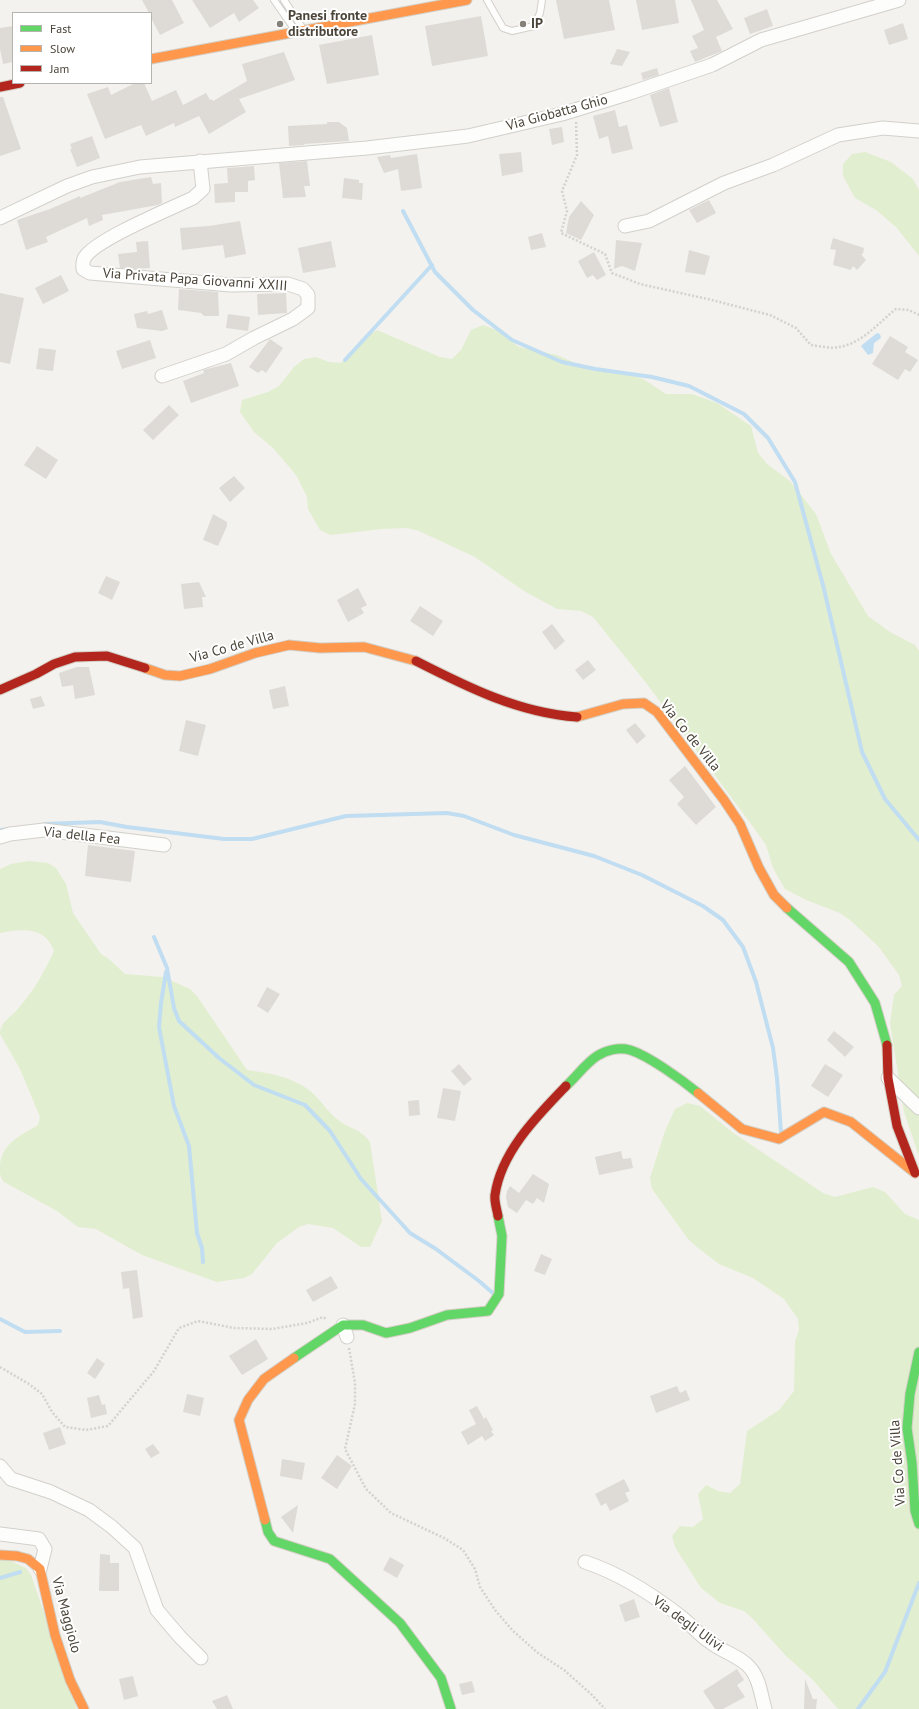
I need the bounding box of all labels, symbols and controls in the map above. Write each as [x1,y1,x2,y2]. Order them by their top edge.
place label: Panesi fronte distributore [288,8,367,40]
legend [12,12,152,84]
place label: IP [531,16,543,32]
marker: Panesi fronte distributore [275,19,285,29]
marker: IP [518,19,528,29]
text: Fast [50,21,71,36]
text: Slow [50,41,75,56]
text: Jam [50,61,69,76]
street label: Via Giobatta Ghio [504,91,610,135]
street label: Via Privata Papa Giovanni XXIII [102,265,288,295]
street label: Via Co de Villa [188,627,276,667]
street label: Via Co de Villa [656,697,724,775]
street label: Via della Fea [43,824,121,848]
street label: Via Co de Villa [887,1419,909,1507]
street label: Via Maggiolo [48,1575,84,1655]
street label: Via degli Ulivi [649,1593,727,1655]

